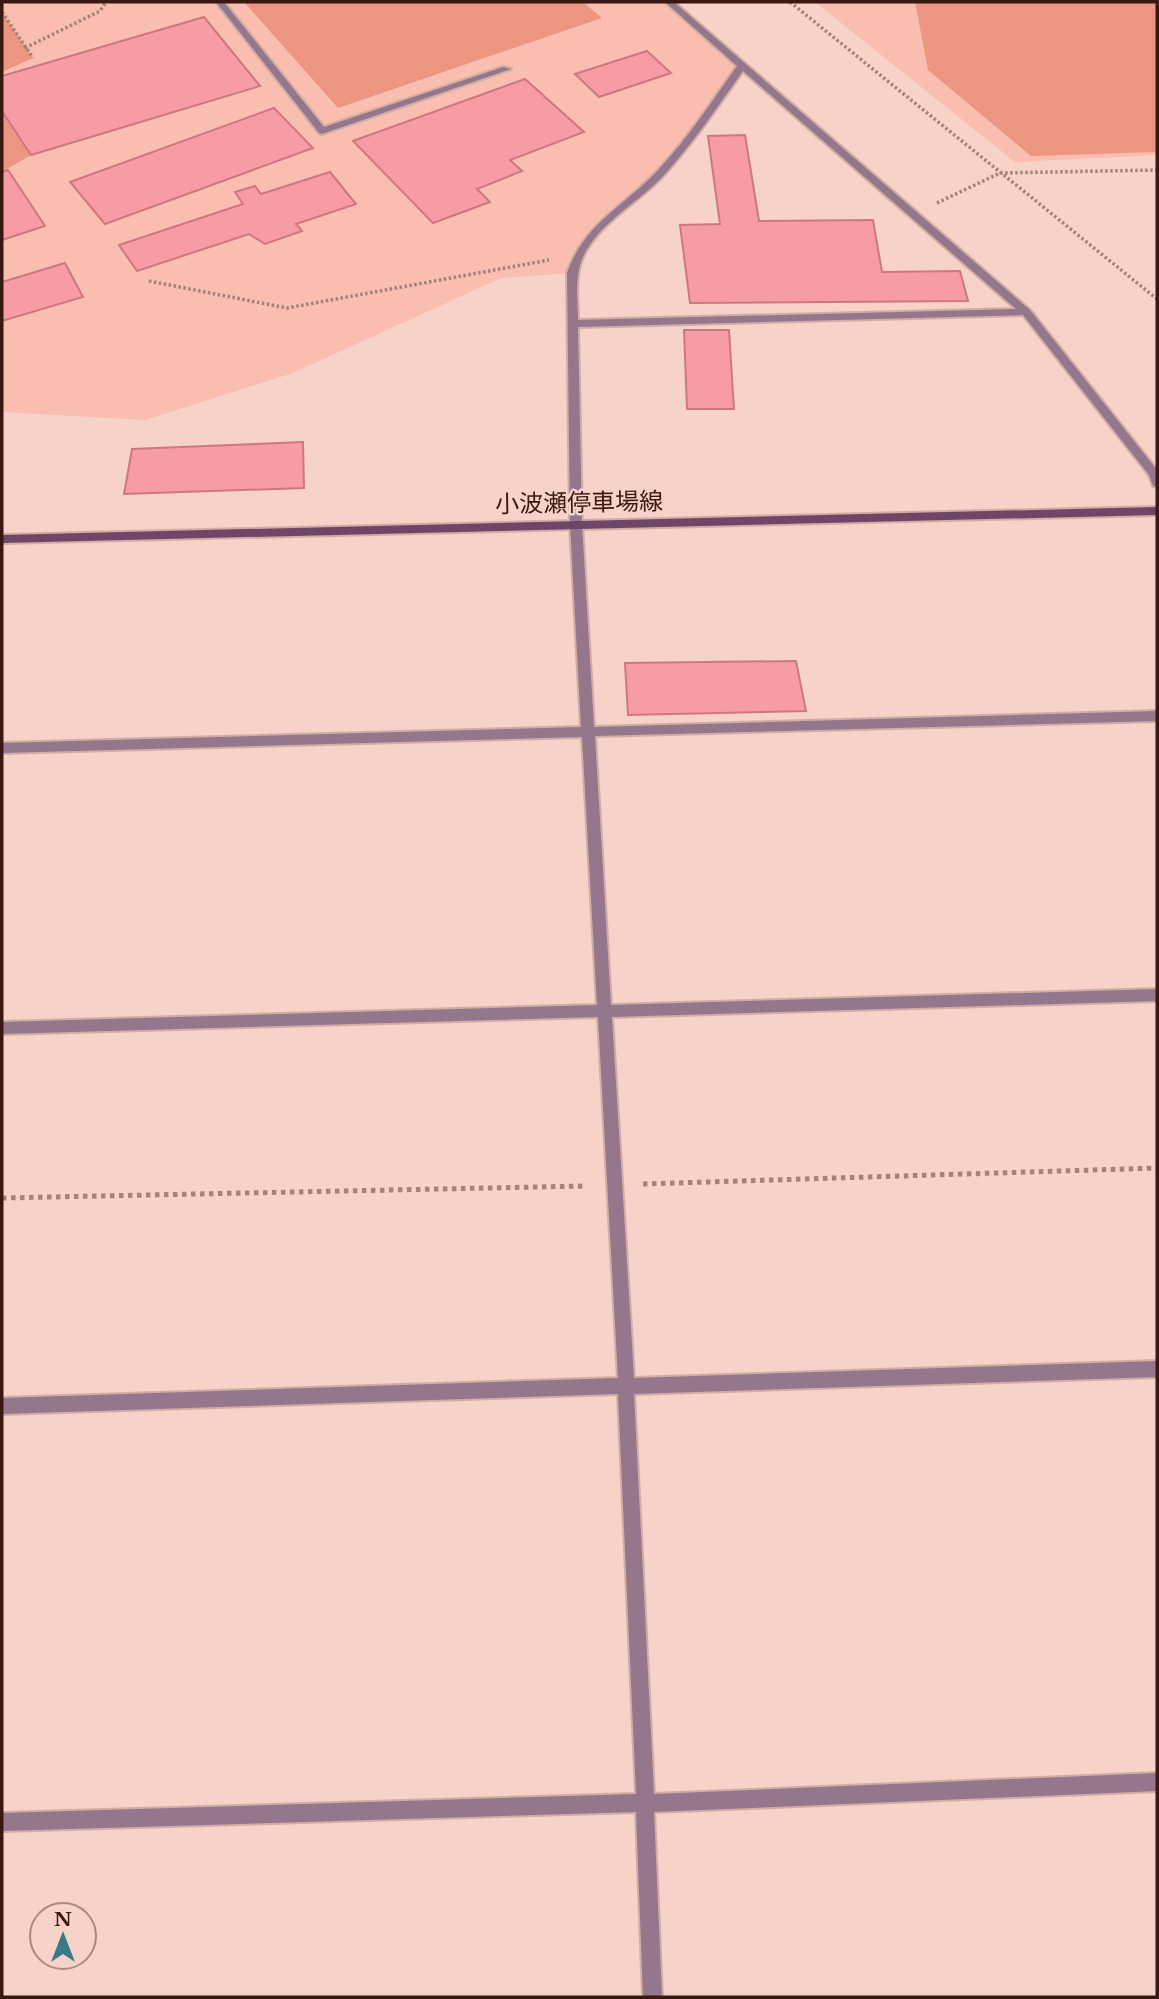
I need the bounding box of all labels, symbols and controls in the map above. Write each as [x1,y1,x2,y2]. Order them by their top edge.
street label: 小波瀬停車場線 [495,487,663,518]
north arrow [28,1901,98,1971]
text: N [54,1908,72,1931]

